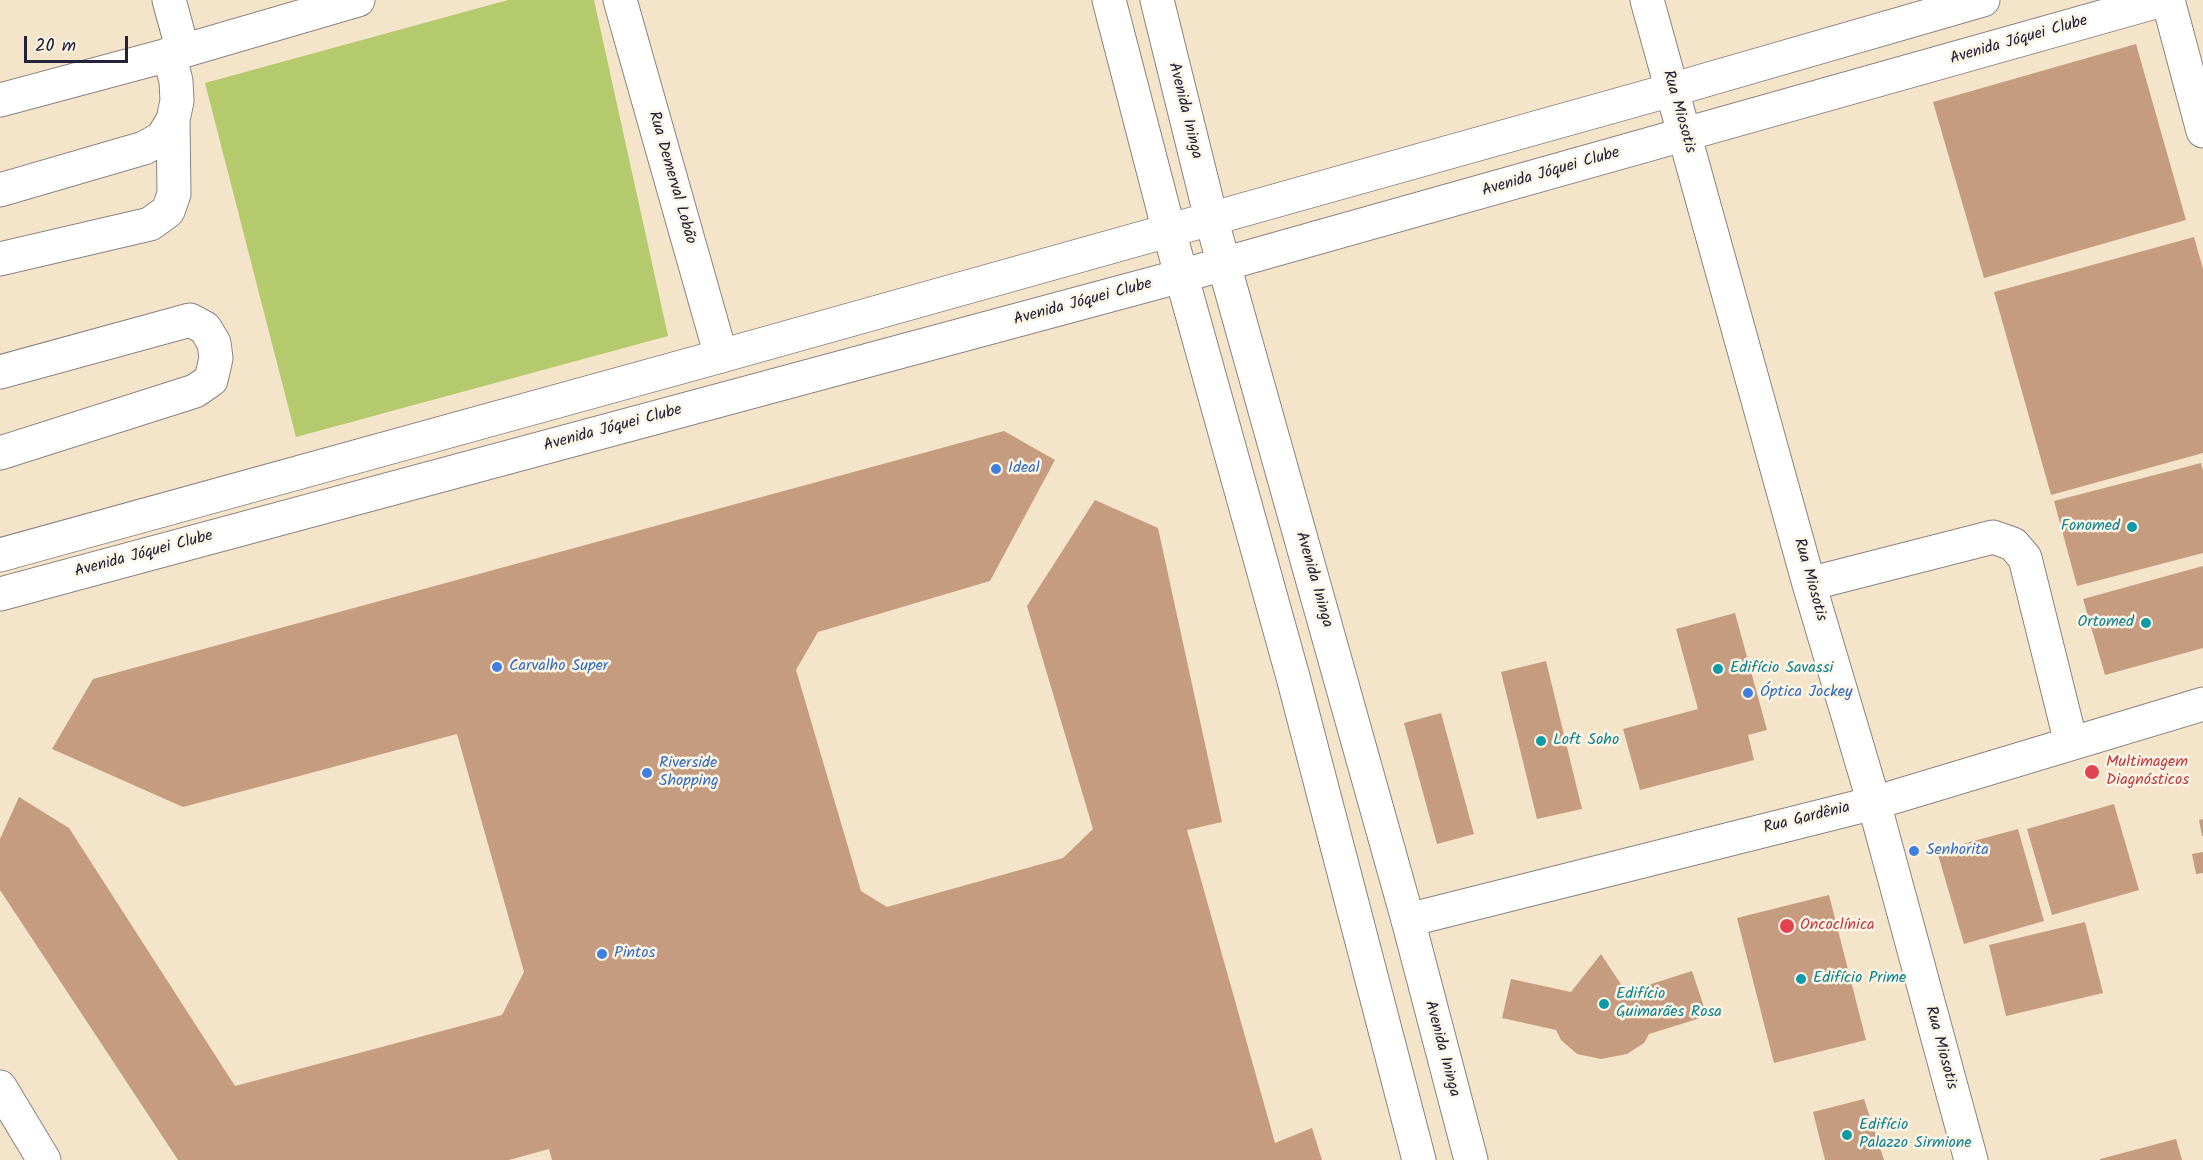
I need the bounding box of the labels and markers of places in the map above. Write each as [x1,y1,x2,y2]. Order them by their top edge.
place label: Ideal [1008,459,1040,479]
marker: Ideal [989,462,1003,476]
place label: Fonomed [2061,517,2120,537]
marker: Fonomed [2125,520,2139,534]
place label: Ortomed [2078,613,2134,633]
marker: Ortomed [2139,616,2153,630]
place label: Carvalho Super [509,657,608,677]
place label: Edifício Savassi [1730,659,1833,679]
marker: Carvalho Super [490,660,504,674]
marker: Edifício Savassi [1711,662,1725,676]
place label: Óptica Jockey [1760,683,1853,703]
marker: Óptica Jockey [1741,686,1755,700]
place label: Loft Soho [1553,731,1619,751]
marker: Loft Soho [1534,734,1548,748]
place label: Multimagem Diagnósticos [2106,753,2189,791]
place label: Riverside Shopping [659,754,719,792]
marker: Multimagem Diagnósticos [2083,763,2101,781]
marker: Riverside Shopping [640,766,654,780]
place label: Senhorita [1926,841,1989,861]
marker: Senhorita [1907,844,1921,858]
place label: Oncoclínica [1800,916,1875,936]
marker: Oncoclínica [1778,917,1796,935]
place label: Pintos [614,944,655,964]
marker: Pintos [595,947,609,961]
place label: Edifício Prime [1813,969,1906,989]
marker: Edifício Prime [1794,972,1808,986]
place label: Edifício Guimarães Rosa [1616,985,1722,1023]
marker: Edifício Guimarães Rosa [1597,997,1611,1011]
place label: Edifício Palazzo Sirmione [1859,1116,1971,1154]
marker: Edifício Palazzo Sirmione [1840,1128,1854,1142]

